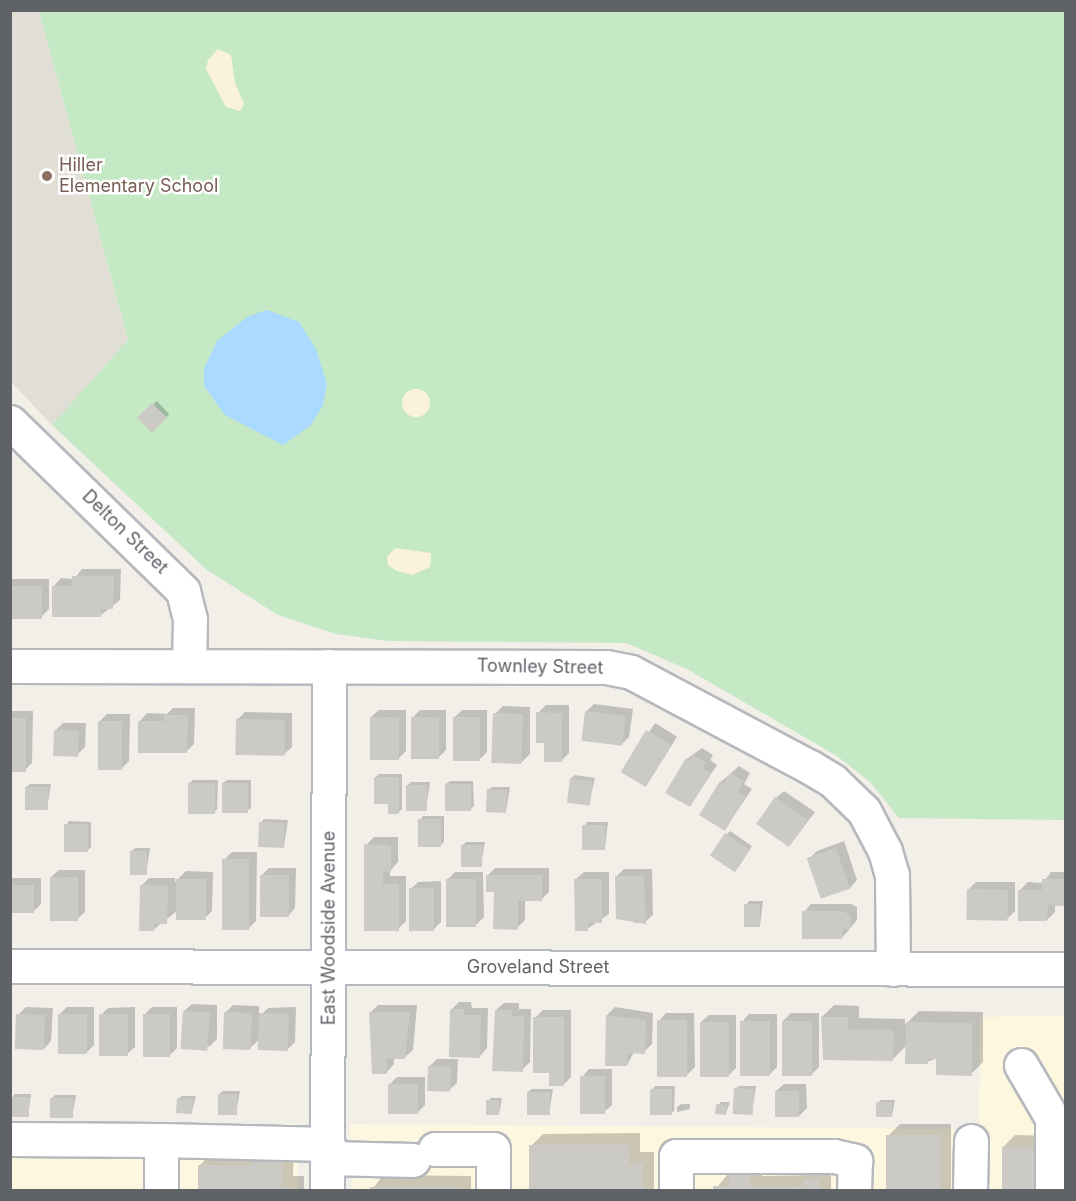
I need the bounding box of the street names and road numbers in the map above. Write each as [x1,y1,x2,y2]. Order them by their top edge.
street label: Delton Street [78,486,172,578]
street label: Townley Street [477,655,603,679]
street label: East Woodside Avenue [318,831,340,1025]
street label: Groveland Street [467,956,609,978]

